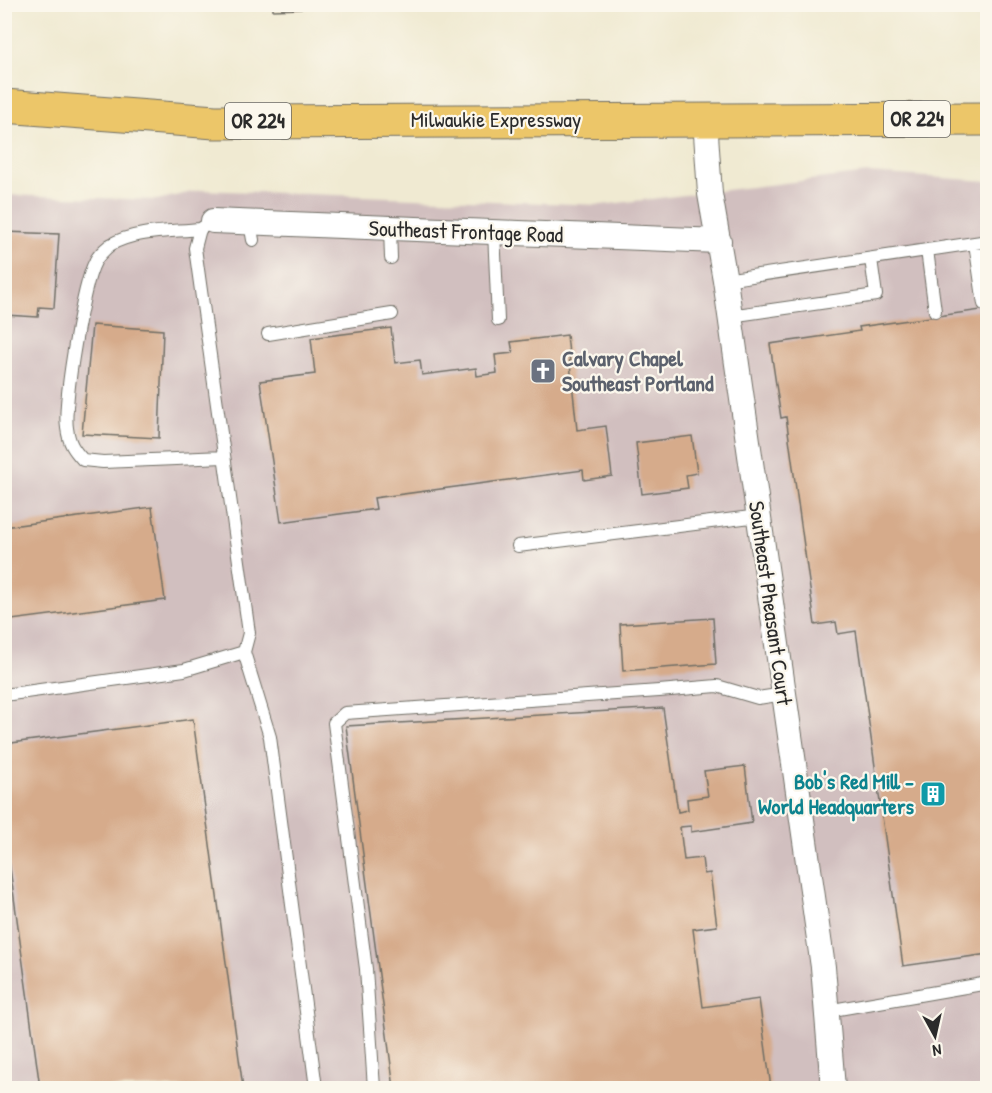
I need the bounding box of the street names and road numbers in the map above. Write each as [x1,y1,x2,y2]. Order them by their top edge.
road number: OR 224 [884,101,950,137]
road number: OR 224 [225,103,291,139]
street label: Milwaukie Expressway [411,104,581,134]
street label: Southeast Frontage Road [368,213,564,249]
street label: Southeast Pheasant Court [742,499,800,707]

